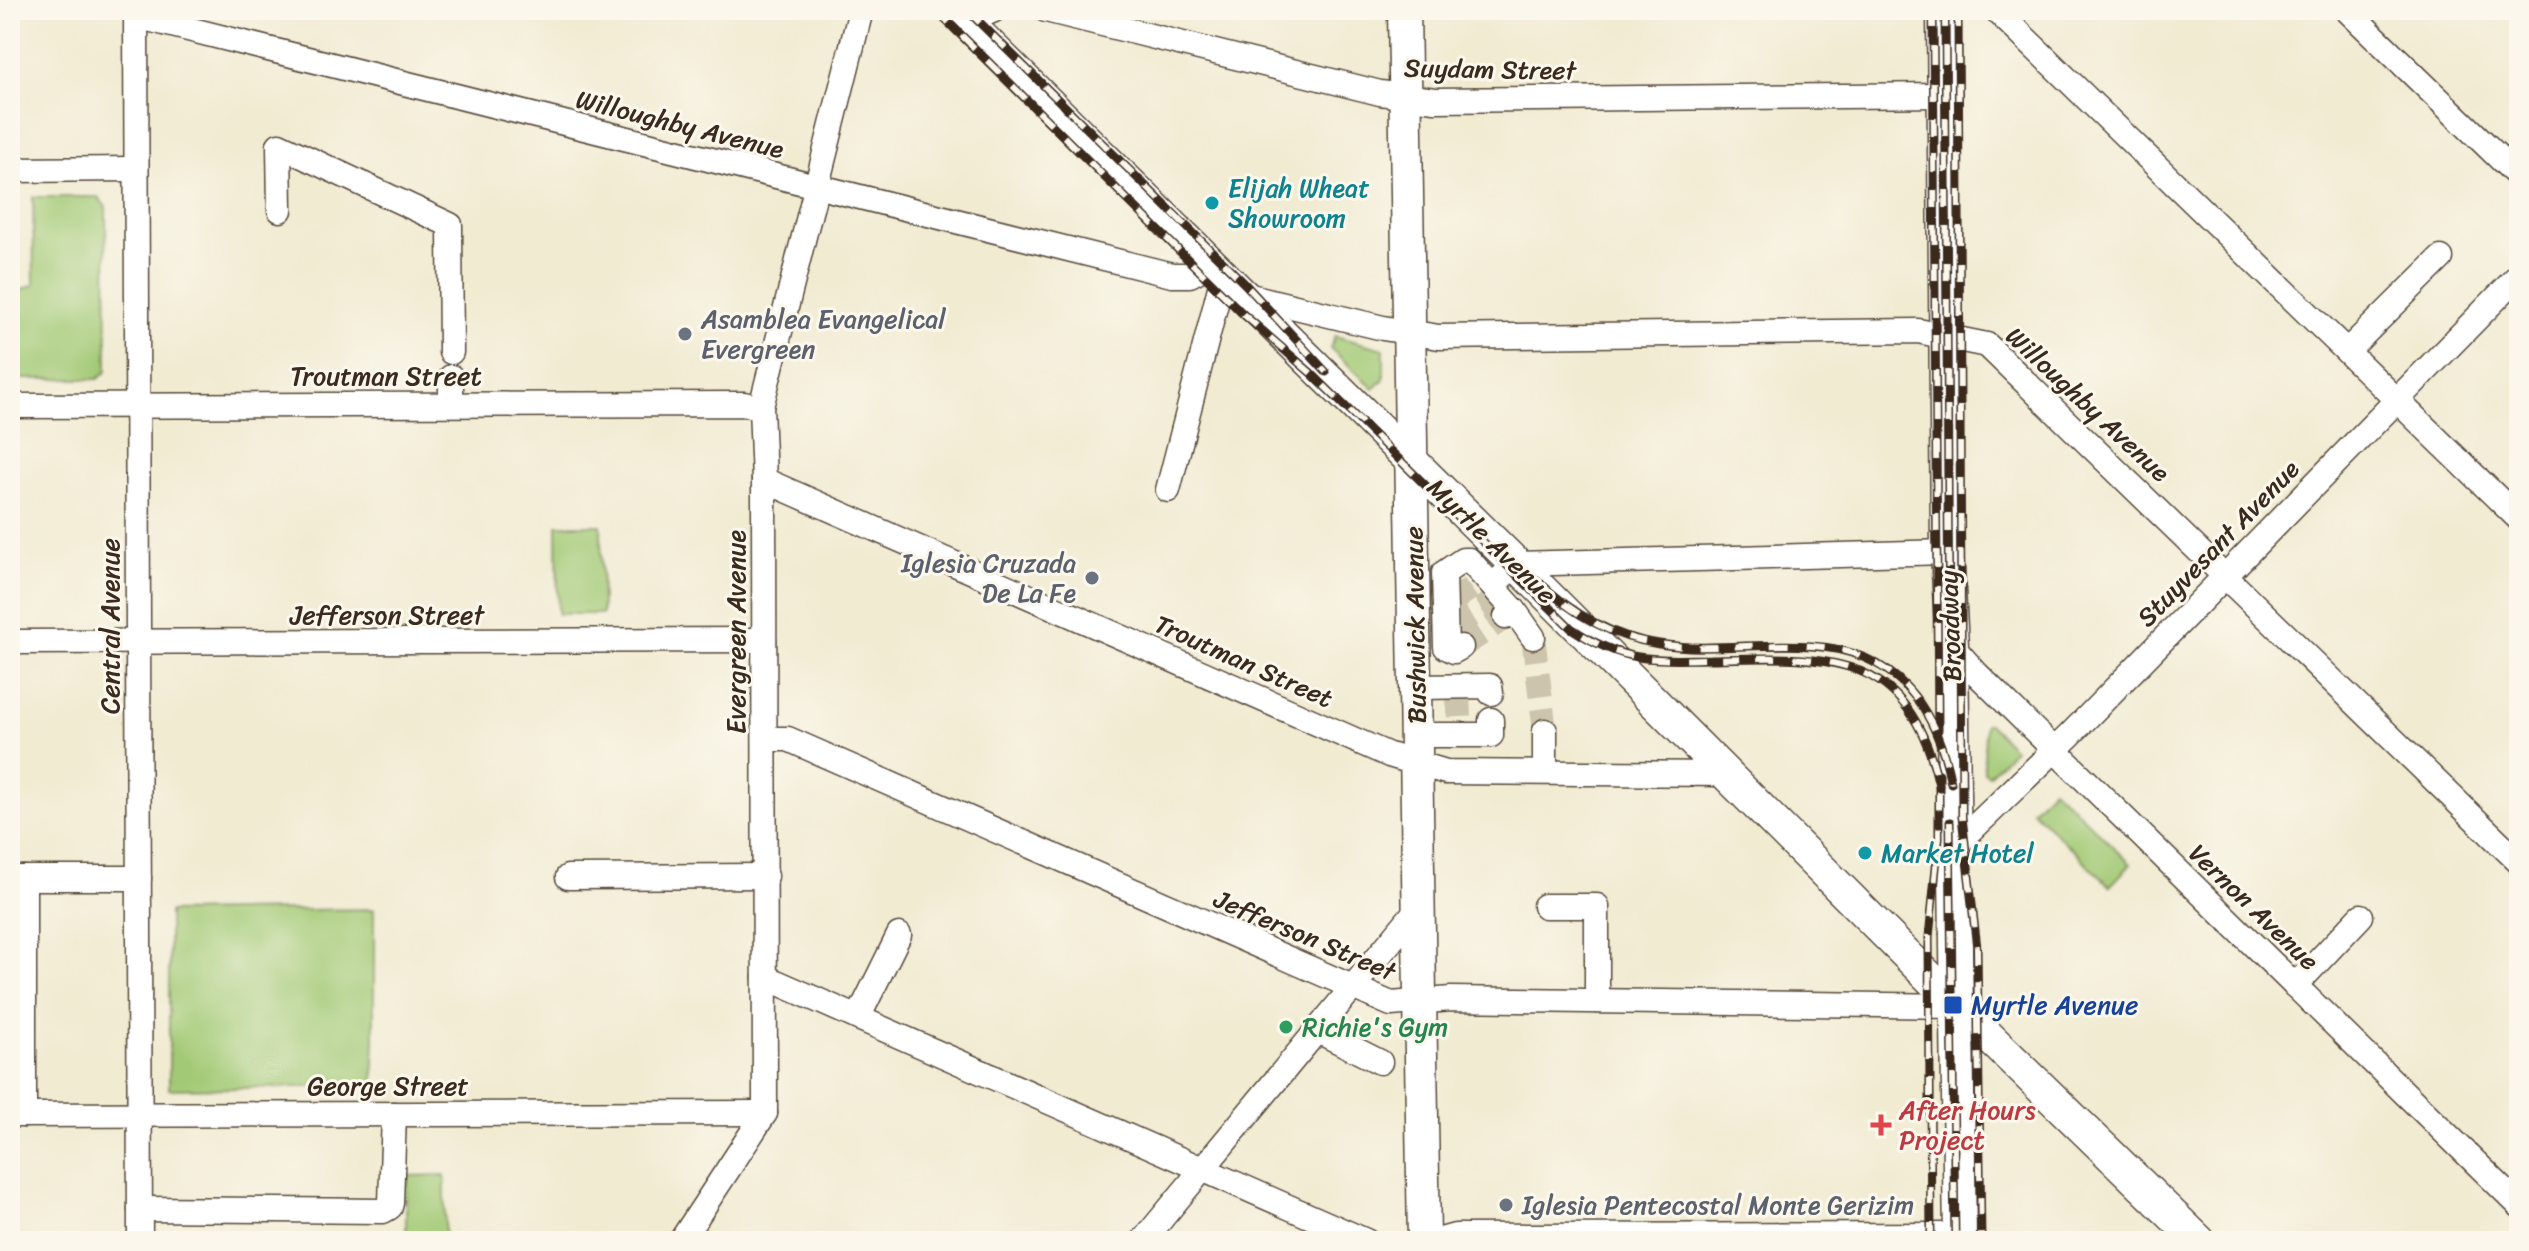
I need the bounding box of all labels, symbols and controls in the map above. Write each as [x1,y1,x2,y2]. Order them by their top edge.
street label: Suydam Street [1404,45,1578,94]
street label: Willoughby Avenue [571,76,789,172]
place label: Elijah Wheat Showroom [1228,165,1370,241]
marker: Elijah Wheat Showroom [1203,194,1221,212]
place label: Asamblea Evangelical Evergreen [700,296,946,372]
street label: Willoughby Avenue [1994,315,2182,494]
marker: Asamblea Evangelical Evergreen [676,325,694,343]
street label: Troutman Street [290,353,482,399]
street label: Stuyvesant Avenue [2125,448,2311,638]
street label: Myrtle Avenue [1416,466,1568,616]
street label: Bushwick Avenue [1390,526,1440,724]
street label: Evergreen Avenue [713,530,759,734]
street label: Central Avenue [87,538,133,714]
place label: Iglesia Cruzada De La Fe [900,540,1076,616]
marker: Iglesia Cruzada De La Fe [1083,569,1101,587]
street label: Broadway [1925,569,1975,683]
street label: Jefferson Street [289,592,485,638]
street label: Troutman Street [1147,601,1341,721]
place label: Market Hotel [1881,830,2034,876]
street label: Vernon Avenue [2177,832,2331,982]
marker: Market Hotel [1856,844,1874,862]
street label: Jefferson Street [1206,876,1405,995]
place label: Myrtle Avenue [1971,982,2138,1028]
marker: Myrtle Avenue [1942,994,1964,1016]
place label: Richie's Gym [1302,1004,1448,1050]
marker: Richie's Gym [1277,1018,1295,1036]
street label: George Street [307,1063,469,1109]
place label: After Hours Project [1898,1087,2036,1163]
marker: After Hours Project [1870,1114,1892,1136]
place label: Iglesia Pentecostal Monte Gerizim [1521,1182,1914,1228]
marker: Iglesia Pentecostal Monte Gerizim [1497,1196,1515,1214]

